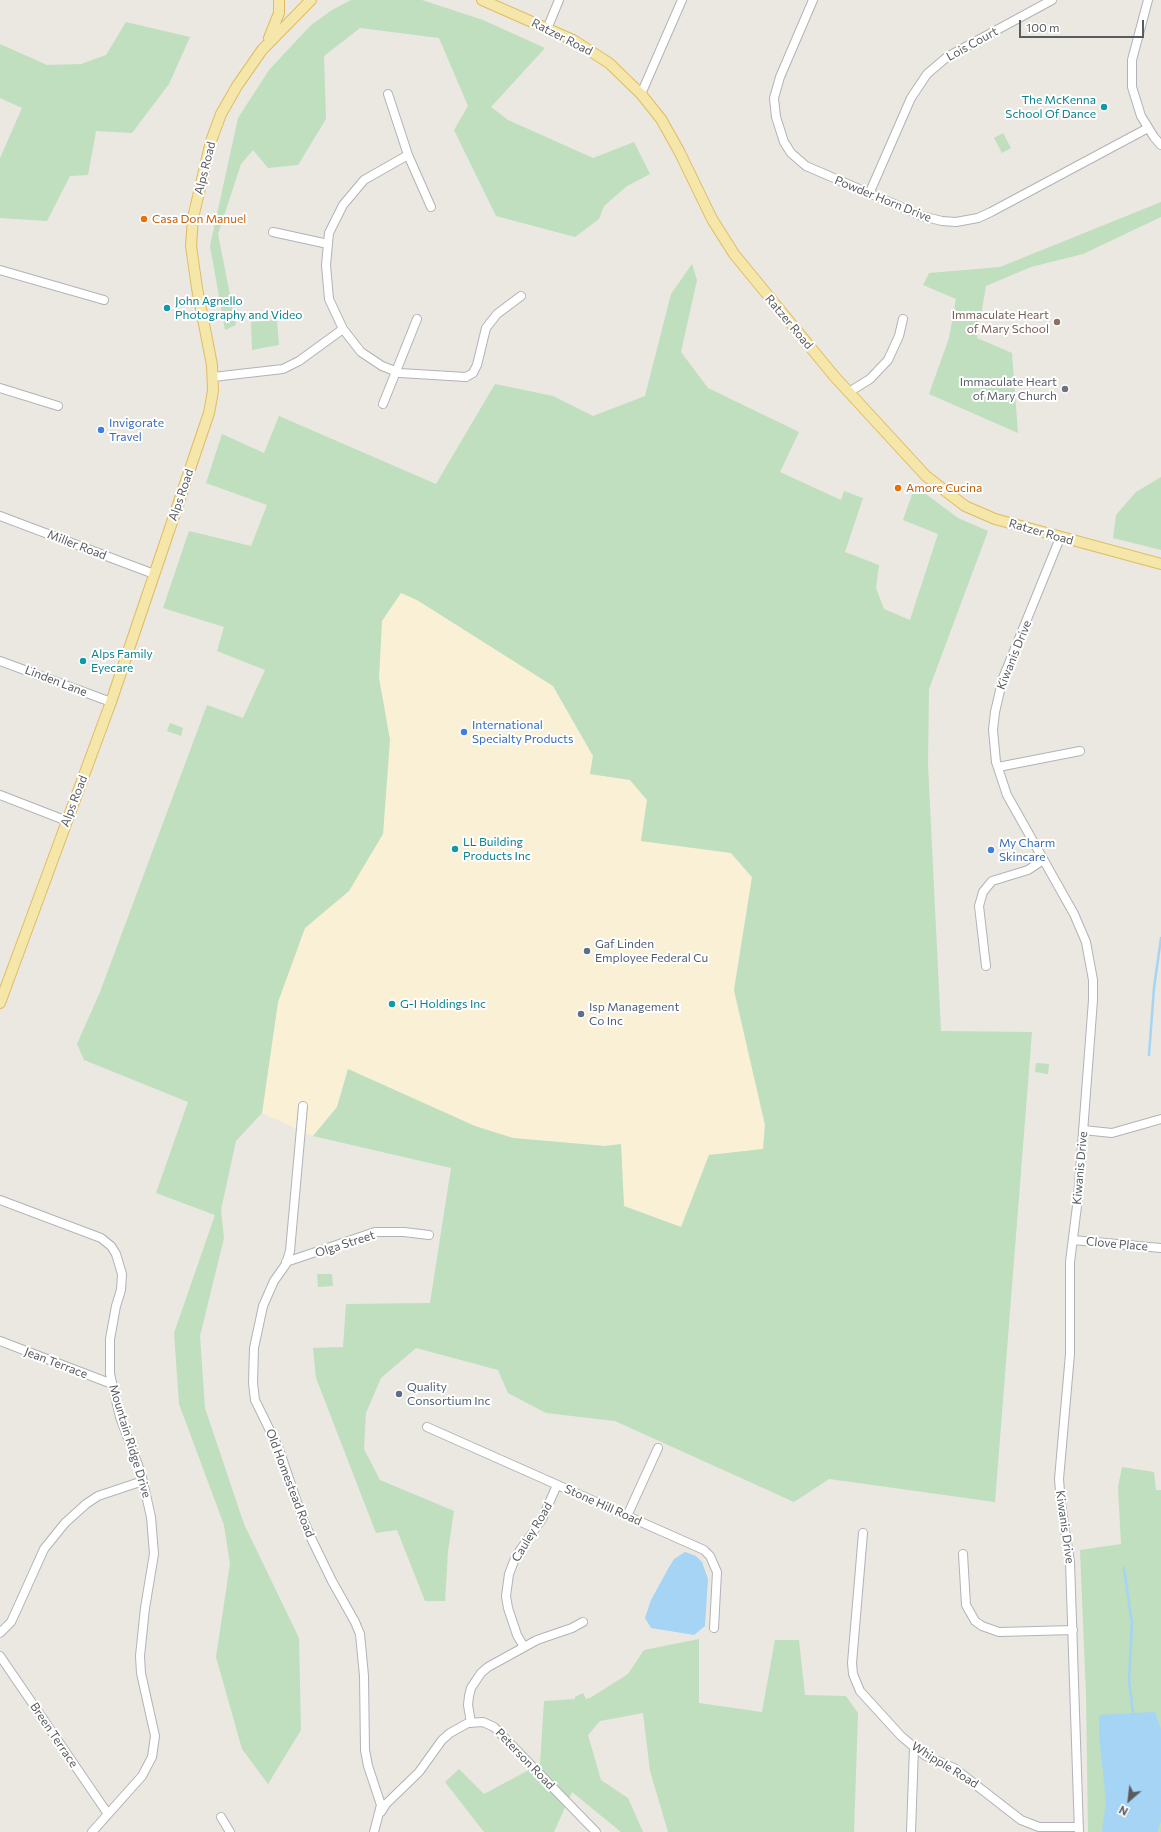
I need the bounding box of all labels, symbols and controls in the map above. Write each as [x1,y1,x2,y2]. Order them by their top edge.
scale bar [1021,12,1146,38]
street label: Ratzer Road [529,15,595,59]
text: 100 m [1026,20,1060,34]
street label: Lois Court [944,24,1000,64]
place label: The McKenna School Of Dance [1005,93,1096,121]
marker: The McKenna School Of Dance [1099,102,1109,112]
street label: Alps Road [191,140,219,196]
street label: Powder Horn Drive [832,173,934,225]
place label: Casa Don Manuel [152,212,246,226]
marker: Casa Don Manuel [139,214,149,224]
street label: Ratzer Road [762,292,816,352]
place label: John Agnello Photography and Video [175,294,302,322]
marker: John Agnello Photography and Video [162,303,172,313]
place label: Immaculate Heart of Mary School [952,308,1049,336]
marker: Immaculate Heart of Mary School [1052,317,1062,327]
place label: Immaculate Heart of Mary Church [960,375,1057,403]
marker: Immaculate Heart of Mary Church [1060,384,1070,394]
place label: Invigorate Travel [109,416,164,444]
marker: Invigorate Travel [96,425,106,435]
street label: Alps Road [165,467,197,523]
place label: Amore Cucina [906,481,982,495]
marker: Amore Cucina [893,483,903,493]
street label: Ratzer Road [1007,516,1075,548]
street label: Miller Road [45,527,109,563]
street label: Kiwanis Drive [994,618,1034,692]
place label: Alps Family Eyecare [91,647,153,675]
marker: Alps Family Eyecare [78,656,88,666]
street label: Linden Lane [23,663,89,699]
place label: International Specialty Products [472,718,573,746]
marker: International Specialty Products [459,727,469,737]
street label: Alps Road [58,773,90,829]
place label: LL Building Products Inc [463,835,531,863]
place label: My Charm Skincare [999,836,1055,864]
marker: LL Building Products Inc [450,844,460,854]
marker: My Charm Skincare [986,845,996,855]
place label: Gaf Linden Employee Federal Cu [595,937,708,965]
marker: Gaf Linden Employee Federal Cu [582,946,592,956]
place label: G-I Holdings Inc [400,997,486,1011]
marker: G-I Holdings Inc [387,999,397,1009]
place label: Isp Management Co Inc [589,1000,679,1028]
marker: Isp Management Co Inc [576,1009,586,1019]
street label: Kiwanis Drive [1070,1131,1090,1205]
street label: Olga Street [313,1228,377,1260]
street label: Clove Place [1086,1234,1148,1254]
street label: Jean Terrace [22,1344,90,1382]
place label: Quality Consortium Inc [407,1380,490,1408]
street label: Mountain Ridge Drive [106,1383,154,1499]
marker: Quality Consortium Inc [394,1389,404,1399]
street label: Old Homestead Road [263,1427,317,1539]
street label: Stone Hill Road [562,1482,644,1528]
street label: Kiwanis Drive [1053,1490,1077,1564]
street label: Cauley Road [509,1500,555,1564]
street label: Breen Terrace [27,1700,81,1770]
street label: Peterson Road [492,1726,558,1792]
street label: Whipple Road [909,1739,981,1791]
north arrow [1109,1780,1149,1820]
text: N [1116,1803,1130,1819]

